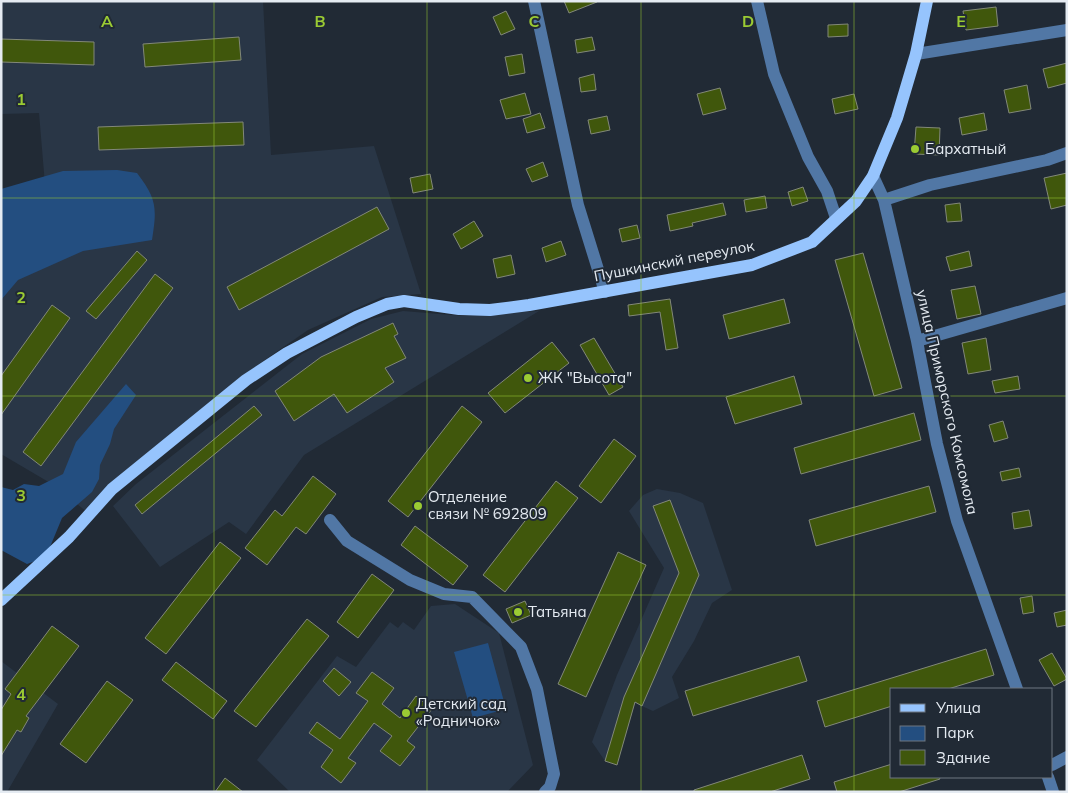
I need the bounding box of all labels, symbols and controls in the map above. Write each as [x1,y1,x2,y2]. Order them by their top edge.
text: A [101,11,113,31]
text: B [314,11,326,31]
text: C [529,11,540,31]
text: D [742,11,754,31]
text: E [956,11,966,31]
text: 1 [16,89,26,109]
place label: Бархатный [925,139,1006,158]
marker: Бархатный [909,143,921,155]
street label: Пушкинский переулок [592,235,757,285]
text: 2 [16,287,26,307]
street label: улица Приморского Комсомола [912,288,983,516]
place label: ЖК "Высота" [538,368,632,387]
marker: ЖК "Высота" [522,372,534,384]
text: 3 [16,485,26,505]
place label: Отделение связи № 692809 [428,487,547,523]
marker: Отделение связи № 692809 [412,500,424,512]
place label: Татьяна [528,602,587,621]
marker: Татьяна [512,606,524,618]
text: 4 [16,684,26,704]
legend [890,688,1053,778]
place label: Детский сад «Родничок» [416,694,506,730]
text: Улица [935,698,981,717]
marker: Детский сад «Родничок» [400,707,412,719]
text: Парк [936,723,975,742]
text: Здание [936,748,990,767]

